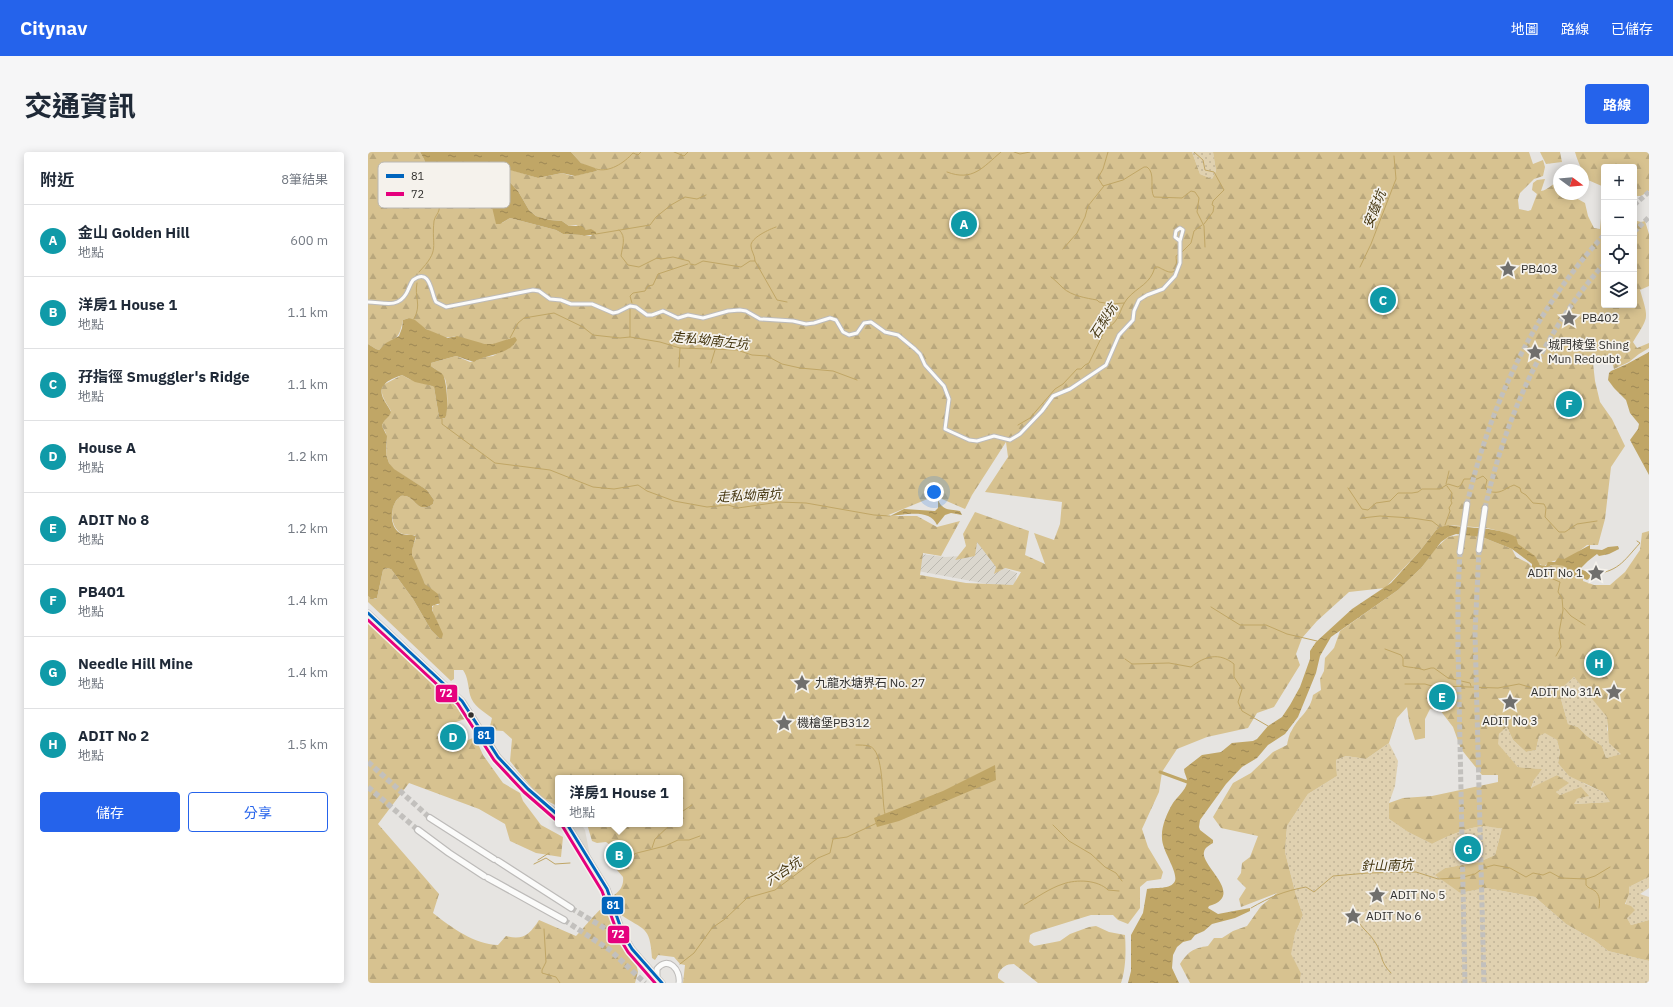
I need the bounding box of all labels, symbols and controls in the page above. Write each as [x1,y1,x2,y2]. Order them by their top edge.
text: Citynav [20,16,87,40]
text: 地圖 [1511,20,1539,38]
text: 路線 [1561,20,1589,38]
text: 已儲存 [1611,20,1653,38]
button: 路線 [1585,84,1649,124]
text: 交通資訊 [24,87,136,124]
legend [378,162,510,208]
north arrow [1553,164,1589,200]
map controls [1601,164,1637,308]
button: + [1601,164,1637,200]
text: 附近 [40,169,74,191]
text: 81 [411,169,425,183]
text: 8筆結果 [281,171,328,188]
water label: 安蔭坑 [1359,186,1390,230]
text: 72 [411,187,424,201]
button: − [1601,200,1637,236]
pin: A [951,209,977,239]
text: 金山 Golden Hill [78,223,189,242]
text: A [49,232,57,249]
text: 600 m [290,232,328,249]
button: locate [1601,236,1637,272]
text: 地點 [78,244,104,261]
place icon: PB403 [1498,259,1518,279]
place label: PB403 [1521,261,1558,276]
button: layers [1601,272,1637,308]
pin: C [1370,285,1396,315]
text: 洋房1 House 1 [78,295,177,314]
water label: 石梨坑 [1086,299,1122,342]
text: B [49,304,57,321]
text: 1.1 km [288,304,328,321]
place icon: PB402 [1559,308,1579,328]
place label: PB402 [1582,310,1619,325]
text: 地點 [78,316,104,333]
water label: 走私坳南左坑 [670,328,752,353]
place label: 城門棱堡 Shing Mun Redoubt [1548,337,1629,366]
place icon: 城門棱堡 Shing Mun Redoubt [1525,342,1545,362]
text: 孖指徑 Smuggler's Ridge [78,367,250,386]
text: C [49,376,57,393]
text: 1.1 km [288,376,328,393]
text: 地點 [78,388,104,405]
pin: F [1556,389,1582,419]
text: House A [78,438,136,457]
text: D [48,448,58,465]
text: 1.2 km [288,448,328,465]
text: 地點 [78,459,104,476]
your location [924,482,944,502]
water label: 走私坳南坑 [716,485,784,506]
text: ADIT No 8 [78,510,149,529]
text: E [49,520,57,537]
text: 1.2 km [288,520,328,537]
text: 地點 [78,531,104,548]
place icon: ADIT No 1 [1586,563,1606,583]
place label: ADIT No 1 [1528,565,1583,580]
text: PB401 [78,582,125,601]
text: F [49,592,57,609]
text: 1.4 km [288,592,328,609]
text: 地點 [78,603,104,620]
pin: H [1586,648,1612,678]
text: Needle Hill Mine [78,654,193,673]
text: G [48,664,58,681]
text: 1.4 km [288,664,328,681]
place icon: 九龍水塘界石 No. 27 [792,673,812,693]
text: 地點 [78,675,104,692]
place label: 九龍水塘界石 No. 27 [815,675,925,690]
pin: E [1429,682,1455,712]
place icon: ADIT No 31A [1604,682,1624,702]
line badge: 72 [435,684,458,703]
place label: ADIT No 31A [1531,684,1601,699]
text: 72 [439,686,453,700]
place icon: ADIT No 3 [1500,692,1520,712]
unlabelled marker [466,710,476,720]
place icon: 機槍堡PB312 [774,713,794,733]
place label: ADIT No 3 [1482,713,1538,728]
place label: 機槍堡PB312 [797,715,870,730]
pin: D [440,722,466,752]
text: ADIT No 2 [78,726,149,745]
line badge: 81 [473,726,495,745]
text: 81 [477,728,491,742]
text: H [48,736,58,753]
text: 1.5 km [288,736,328,753]
text: 地點 [78,747,104,764]
popup [555,775,683,827]
text: 洋房1 House 1 [569,783,669,802]
button: 儲存 [40,792,180,832]
button: 分享 [188,792,328,832]
text: 地點 [569,804,595,821]
pin: G [1455,834,1481,864]
pin: B [606,840,632,870]
water label: 六合坑 [762,853,806,889]
water label: 針山南坑 [1361,857,1415,874]
place icon: ADIT No 5 [1367,885,1387,905]
place label: ADIT No 5 [1390,887,1445,902]
line badge: 81 [601,896,624,915]
text: 81 [606,898,620,912]
place icon: ADIT No 6 [1343,906,1363,926]
place label: ADIT No 6 [1366,908,1421,923]
line badge: 72 [607,925,630,944]
text: 72 [611,927,625,941]

